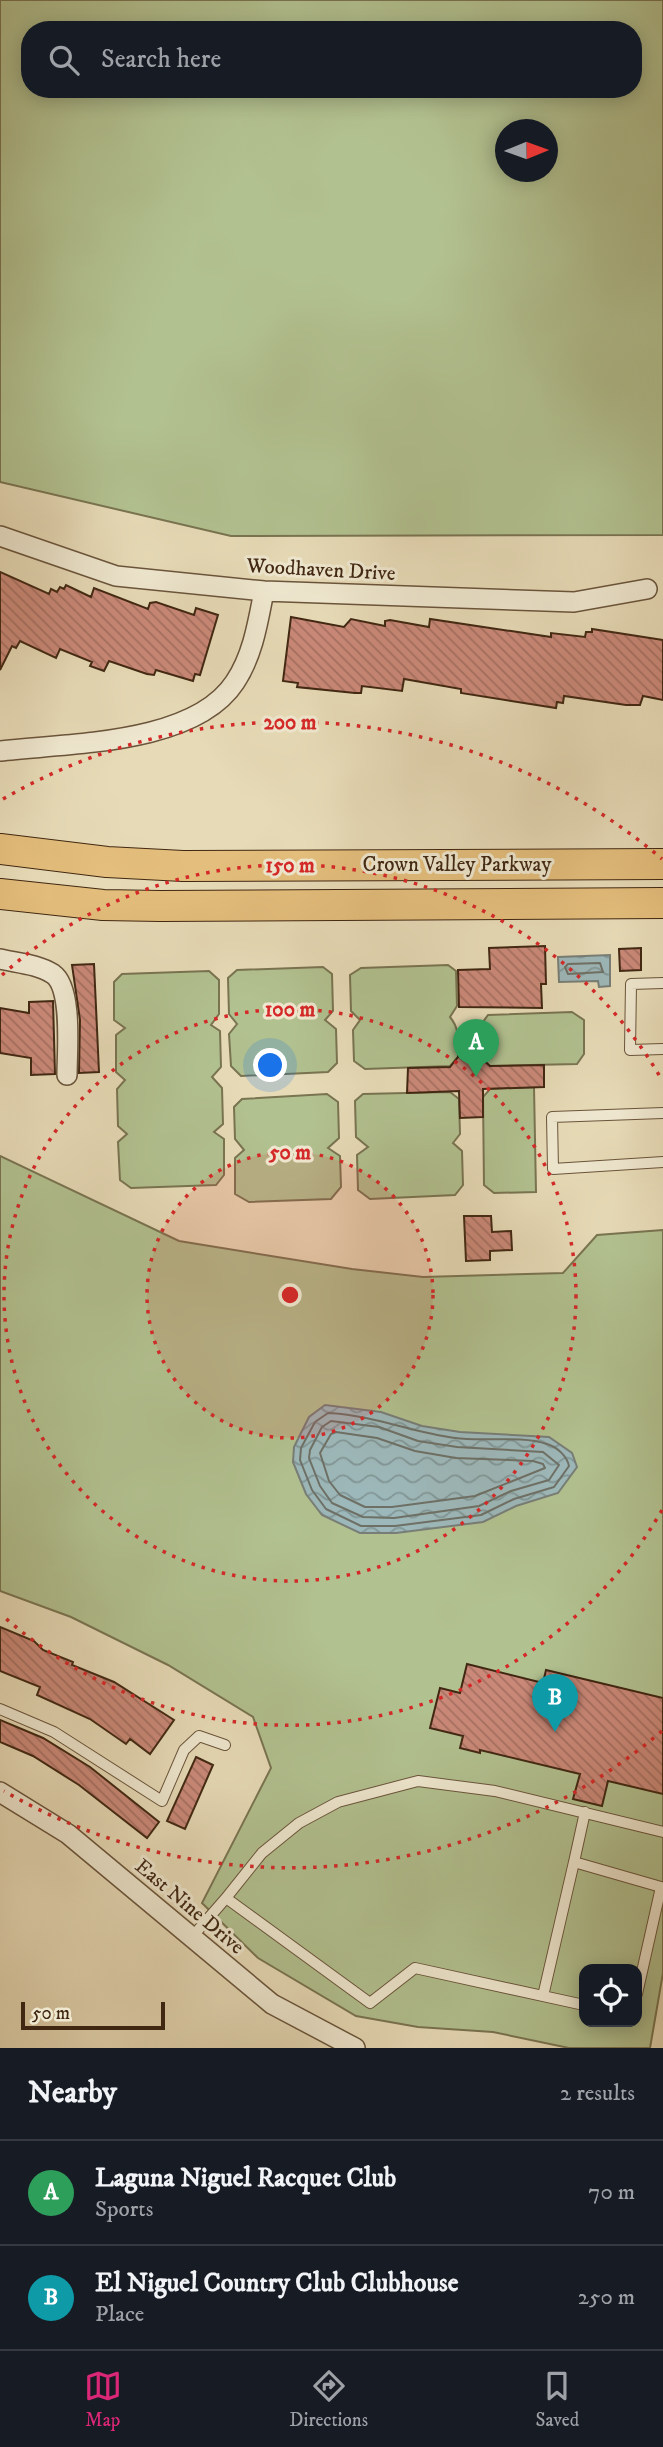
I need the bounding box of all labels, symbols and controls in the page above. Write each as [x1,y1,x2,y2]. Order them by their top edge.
search box [21,21,642,98]
icon: search [45,41,83,79]
text: Search here [101,43,221,76]
north arrow [495,119,558,182]
street label: Woodhaven Drive [245,553,396,587]
text: 200 m [263,710,317,736]
street label: Crown Valley Parkway [363,852,552,878]
text: 150 m [265,853,315,879]
text: 100 m [265,997,315,1023]
pin: A [453,1019,499,1077]
your location [253,1048,287,1082]
text: 50 m [268,1140,311,1166]
centre of rings [278,1283,302,1307]
pin: B [532,1674,578,1732]
street label: East Nine Drive [129,1853,250,1960]
map controls [579,1964,642,2027]
button: locate [579,1964,642,2027]
scale bar [21,1999,164,2031]
text: 50 m [32,2002,70,2025]
text: Nearby [28,2075,117,2112]
text: 2 results [560,2079,635,2108]
text: Laguna Niguel Racquet Club [95,2162,396,2195]
text: A [44,2178,58,2207]
text: 70 m [588,2178,635,2207]
text: Sports [95,2195,153,2224]
text: El Niguel Country Club Clubhouse [95,2267,459,2300]
text: B [44,2283,58,2312]
text: 250 m [578,2283,635,2312]
text: Place [95,2300,144,2329]
tab: Map [84,2367,122,2432]
tab: Directions [289,2367,368,2432]
tab: Saved [536,2367,579,2432]

